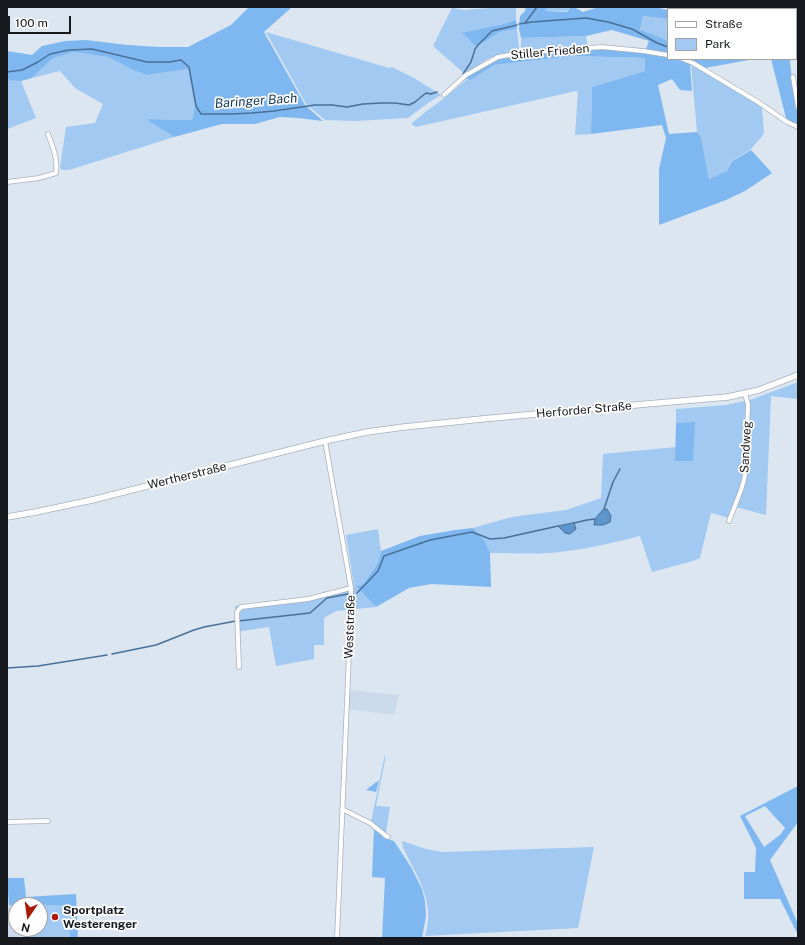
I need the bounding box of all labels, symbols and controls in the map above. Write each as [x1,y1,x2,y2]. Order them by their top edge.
scale bar [10,8,73,34]
legend [667,8,797,60]
text: 100 m [15,16,48,30]
text: Straße [705,17,742,31]
text: Park [705,37,731,51]
street label: Stiller Frieden [510,41,590,63]
water label: Baringer Bach [214,90,298,112]
street label: Herforder Straße [536,399,632,421]
street label: Sandweg [737,421,755,473]
street label: Wertherstraße [146,459,228,493]
street label: Weststraße [342,595,358,659]
north arrow [8,897,48,937]
place label: Sportplatz Westerenger [63,903,137,931]
marker: Sportplatz Westerenger [50,912,60,922]
text: N [20,921,31,935]

